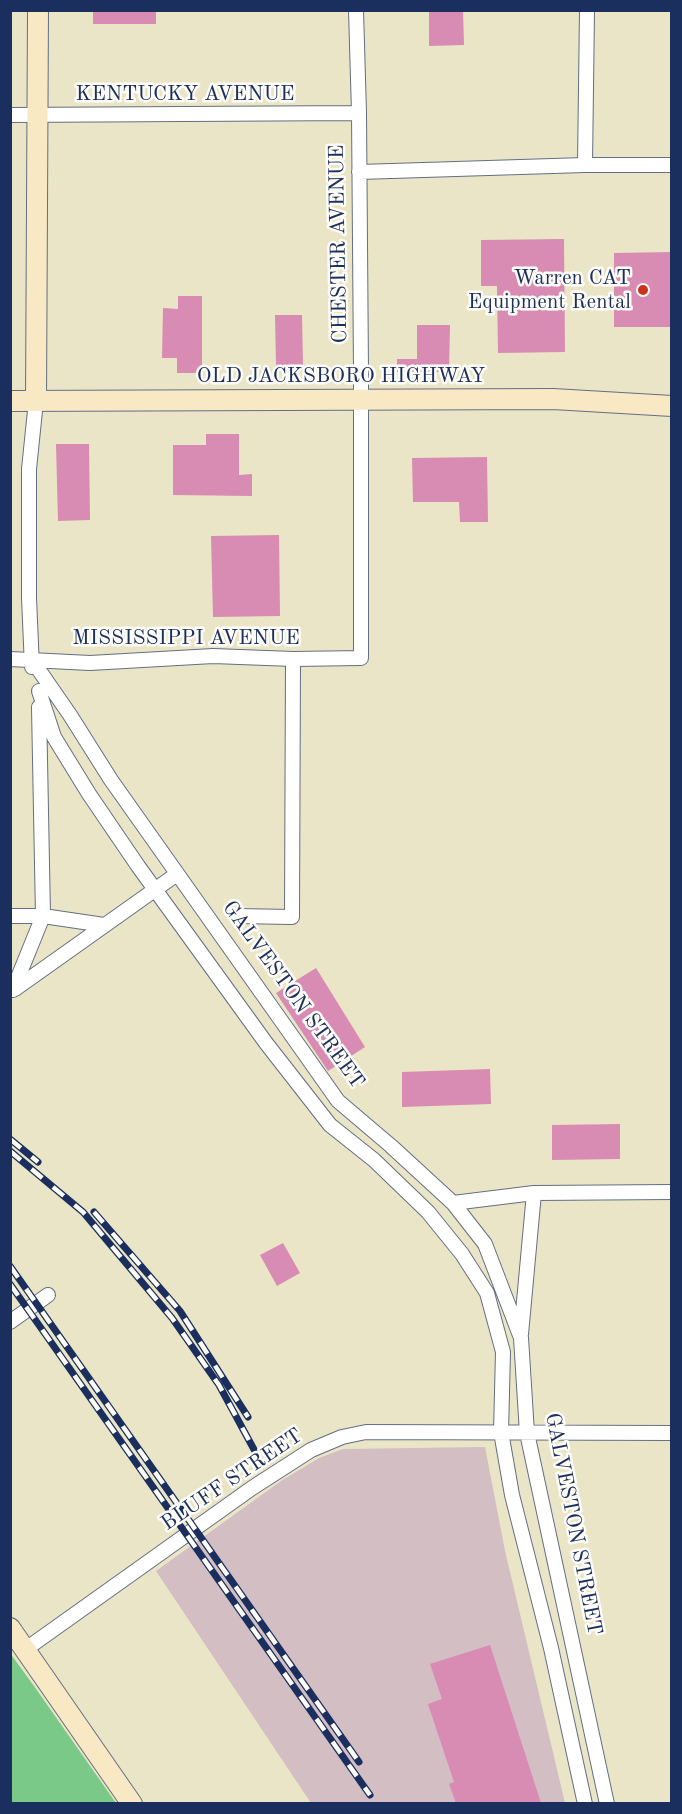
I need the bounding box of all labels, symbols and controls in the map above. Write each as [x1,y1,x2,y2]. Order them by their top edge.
street label: KENTUCKY AVENUE [76,81,294,107]
street label: CHESTER AVENUE [325,144,353,344]
place label: Warren CAT Equipment Rental [468,265,631,315]
marker: Warren CAT Equipment Rental [636,283,650,297]
street label: OLD JACKSBORO HIGHWAY [197,363,485,389]
street label: MISSISSIPPI AVENUE [72,625,300,651]
street label: GALVESTON STREET [216,896,370,1094]
street label: GALVESTON STREET [539,1411,607,1637]
street label: BLUFF STREET [157,1423,307,1537]

